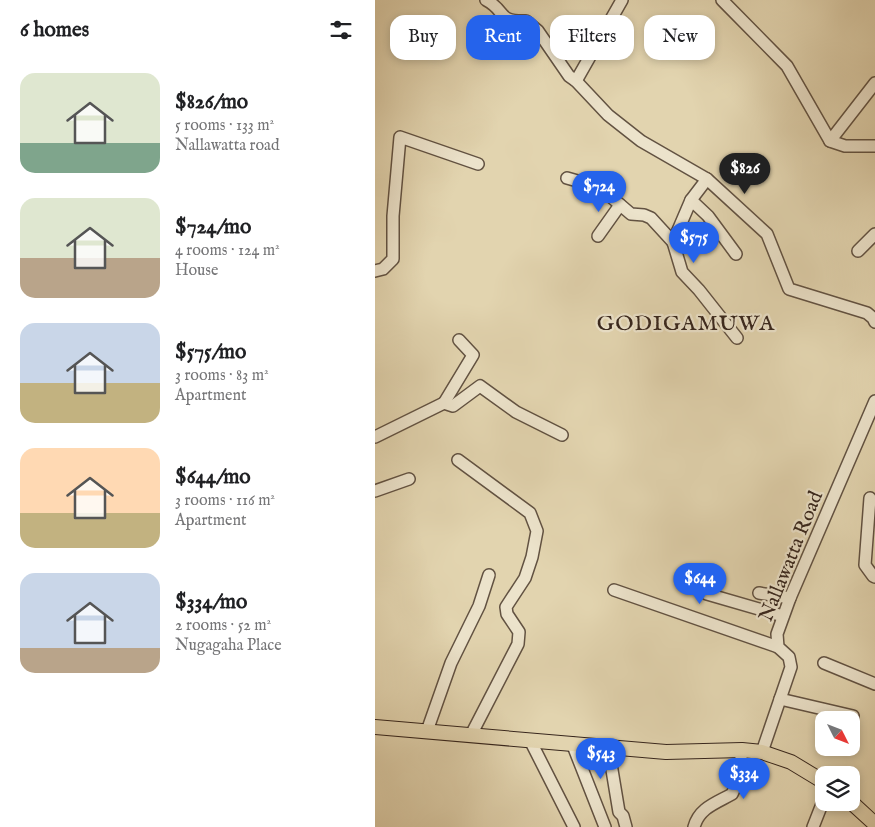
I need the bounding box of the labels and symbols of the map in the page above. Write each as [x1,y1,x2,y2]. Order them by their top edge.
pin: $826 [715,152,775,195]
pin: $724 [569,170,629,213]
pin: $575 [664,222,724,264]
district label: GODIGAMUWA [597,310,775,338]
street label: Nallawatta Road [754,487,829,625]
pin: $644 [670,562,730,605]
north arrow [815,711,860,756]
pin: $543 [571,738,631,780]
pin: $334 [714,758,774,800]

